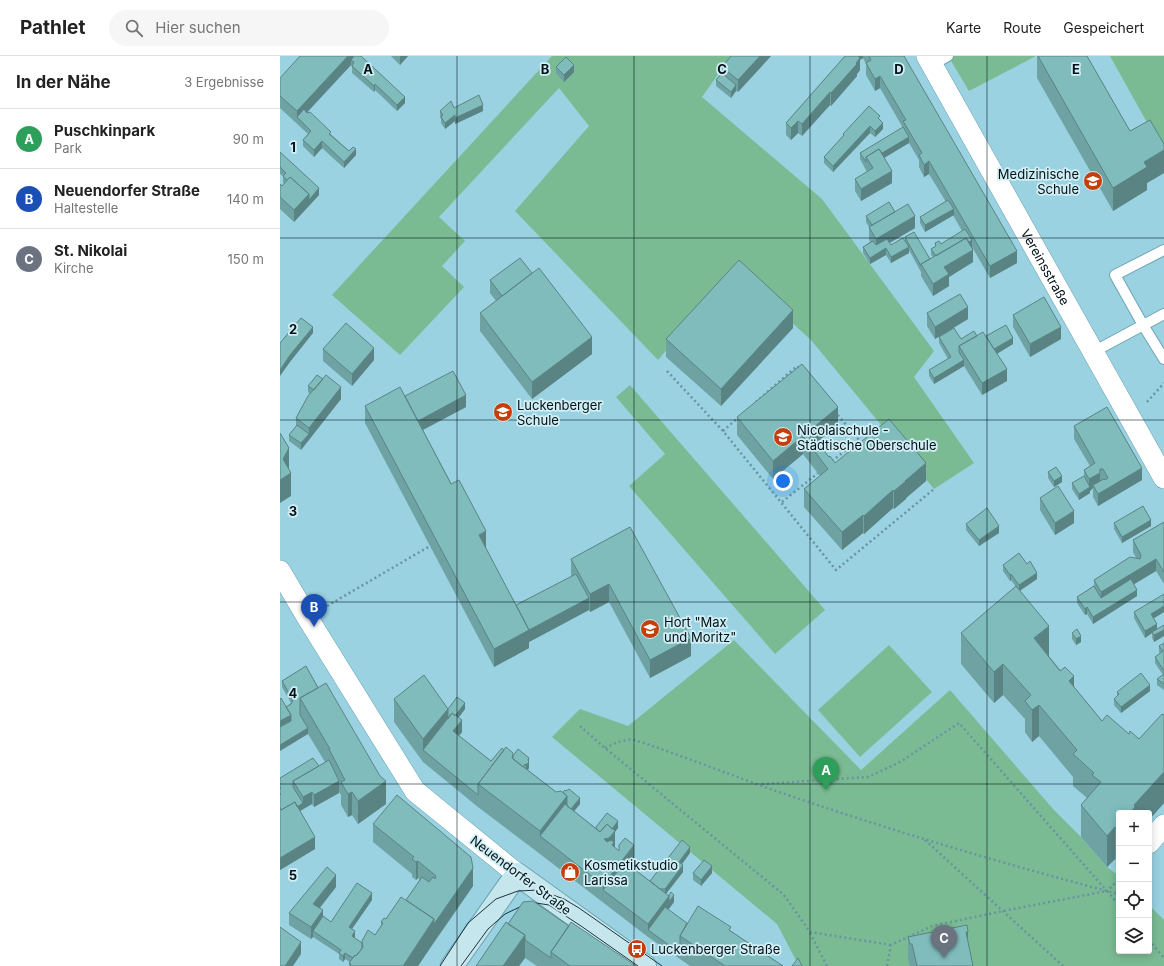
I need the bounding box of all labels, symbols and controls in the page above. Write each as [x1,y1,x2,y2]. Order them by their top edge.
search box [109,10,389,46]
text: Pathlet [20,16,85,39]
icon: search [123,17,145,39]
text: Hier suchen [155,18,241,37]
text: Karte [946,19,981,36]
text: Route [1003,19,1041,36]
text: Gespeichert [1063,19,1144,36]
text: A [363,61,373,77]
text: B [541,61,550,77]
text: C [717,61,727,77]
text: D [894,61,904,77]
text: E [1072,61,1080,77]
text: In der Nähe [16,72,111,92]
text: 3 Ergebnisse [184,74,264,90]
text: Puschkinpark [54,121,155,140]
text: A [24,131,34,147]
text: 90 m [233,131,264,147]
text: 1 [290,139,296,155]
text: Park [54,140,82,156]
place label: Medizinische Schule [998,166,1079,197]
school or university icon: Medizinische Schule [1082,170,1104,192]
text: Neuendorfer Straße [54,181,200,200]
text: B [25,191,33,207]
text: 140 m [227,191,264,207]
text: Haltestelle [54,200,118,216]
street label: Vereinsstraße [1018,226,1073,308]
text: St. Nikolai [54,241,127,260]
text: C [24,251,34,267]
text: 150 m [228,251,264,267]
text: Kirche [54,260,93,276]
text: 2 [289,321,297,337]
place label: Luckenberger Schule [517,397,602,428]
school or university icon: Luckenberger Schule [492,401,514,423]
place label: Nicolaischule - Städtische Oberschule [797,422,936,453]
school or university icon: Nicolaischule - Städtische Oberschule [772,426,794,448]
your location [773,471,793,491]
text: 3 [289,503,297,519]
pin: B [301,594,327,627]
place label: Hort "Max und Moritz" [664,614,736,645]
school or university icon: Hort "Max und Moritz" [639,618,661,640]
text: 4 [289,685,298,701]
pin: A [813,757,839,790]
map controls [1116,810,1152,954]
button: + [1116,810,1152,846]
street label: Neuendorfer Straße [467,832,575,918]
button: − [1116,846,1152,882]
place label: Kosmetikstudio Larissa [584,857,678,888]
shop icon: Kosmetikstudio Larissa [559,861,581,883]
text: 5 [289,867,297,883]
button: locate [1116,882,1152,918]
button: layers [1116,918,1152,954]
pin: C [931,925,957,958]
bus stop icon: Luckenberger Straße [626,938,648,960]
place label: Luckenberger Straße [651,941,780,957]

